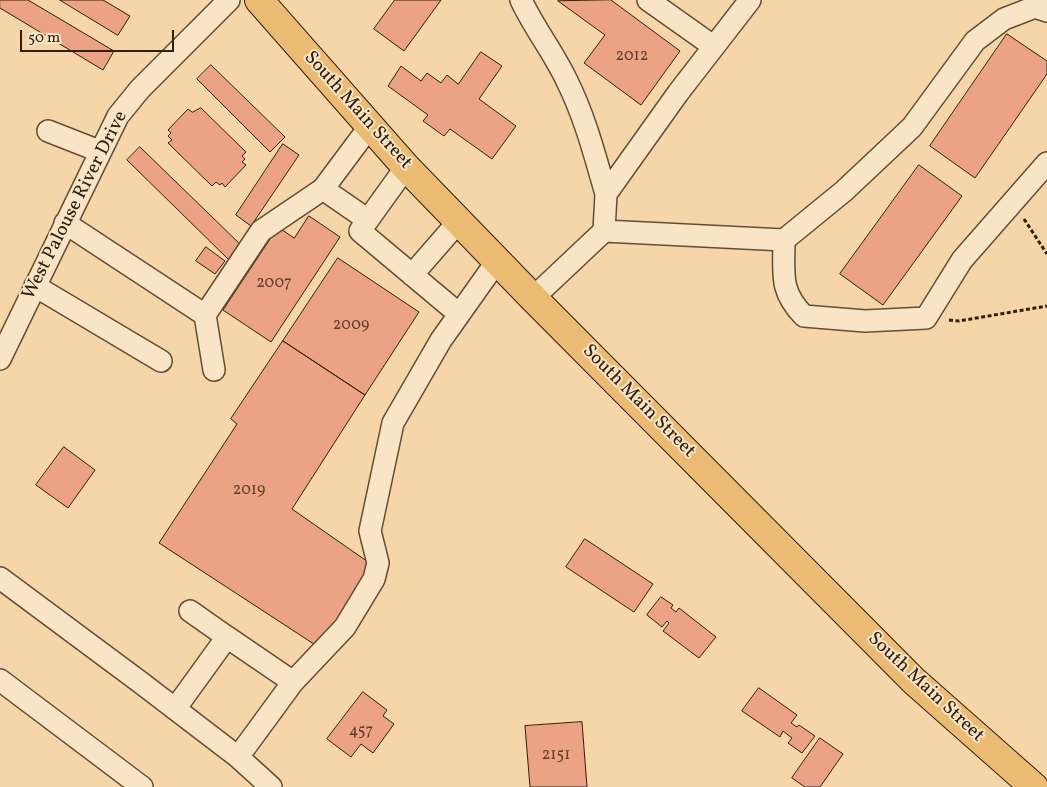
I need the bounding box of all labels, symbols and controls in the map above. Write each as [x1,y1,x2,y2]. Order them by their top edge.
scale bar [22,20,176,52]
text: 50 m [28,28,60,49]
street label: South Main Street [298,47,416,175]
house number: 2012 [616,47,648,67]
street label: West Palouse River Drive [18,108,134,304]
house number: 2007 [256,274,292,294]
house number: 2009 [333,316,369,336]
street label: South Main Street [577,341,699,463]
house number: 2019 [233,481,265,501]
street label: South Main Street [862,628,988,748]
house number: 457 [349,722,373,742]
house number: 2151 [542,746,570,766]

